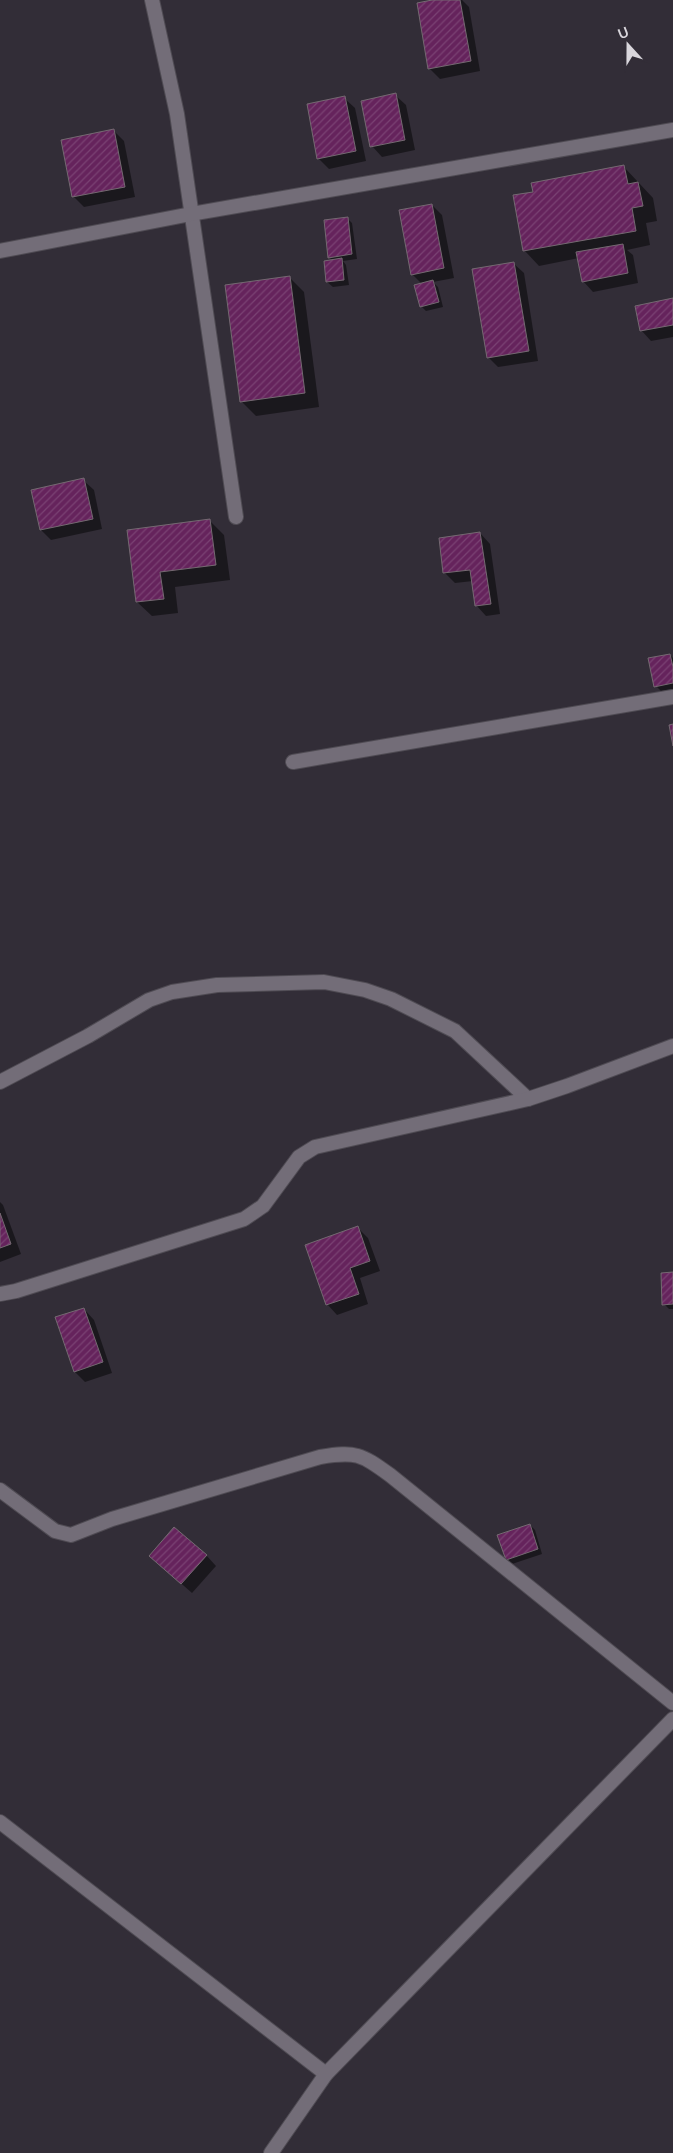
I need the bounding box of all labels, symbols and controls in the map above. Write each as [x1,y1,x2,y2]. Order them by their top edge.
north arrow [603,20,653,70]
text: U [615,23,631,42]

